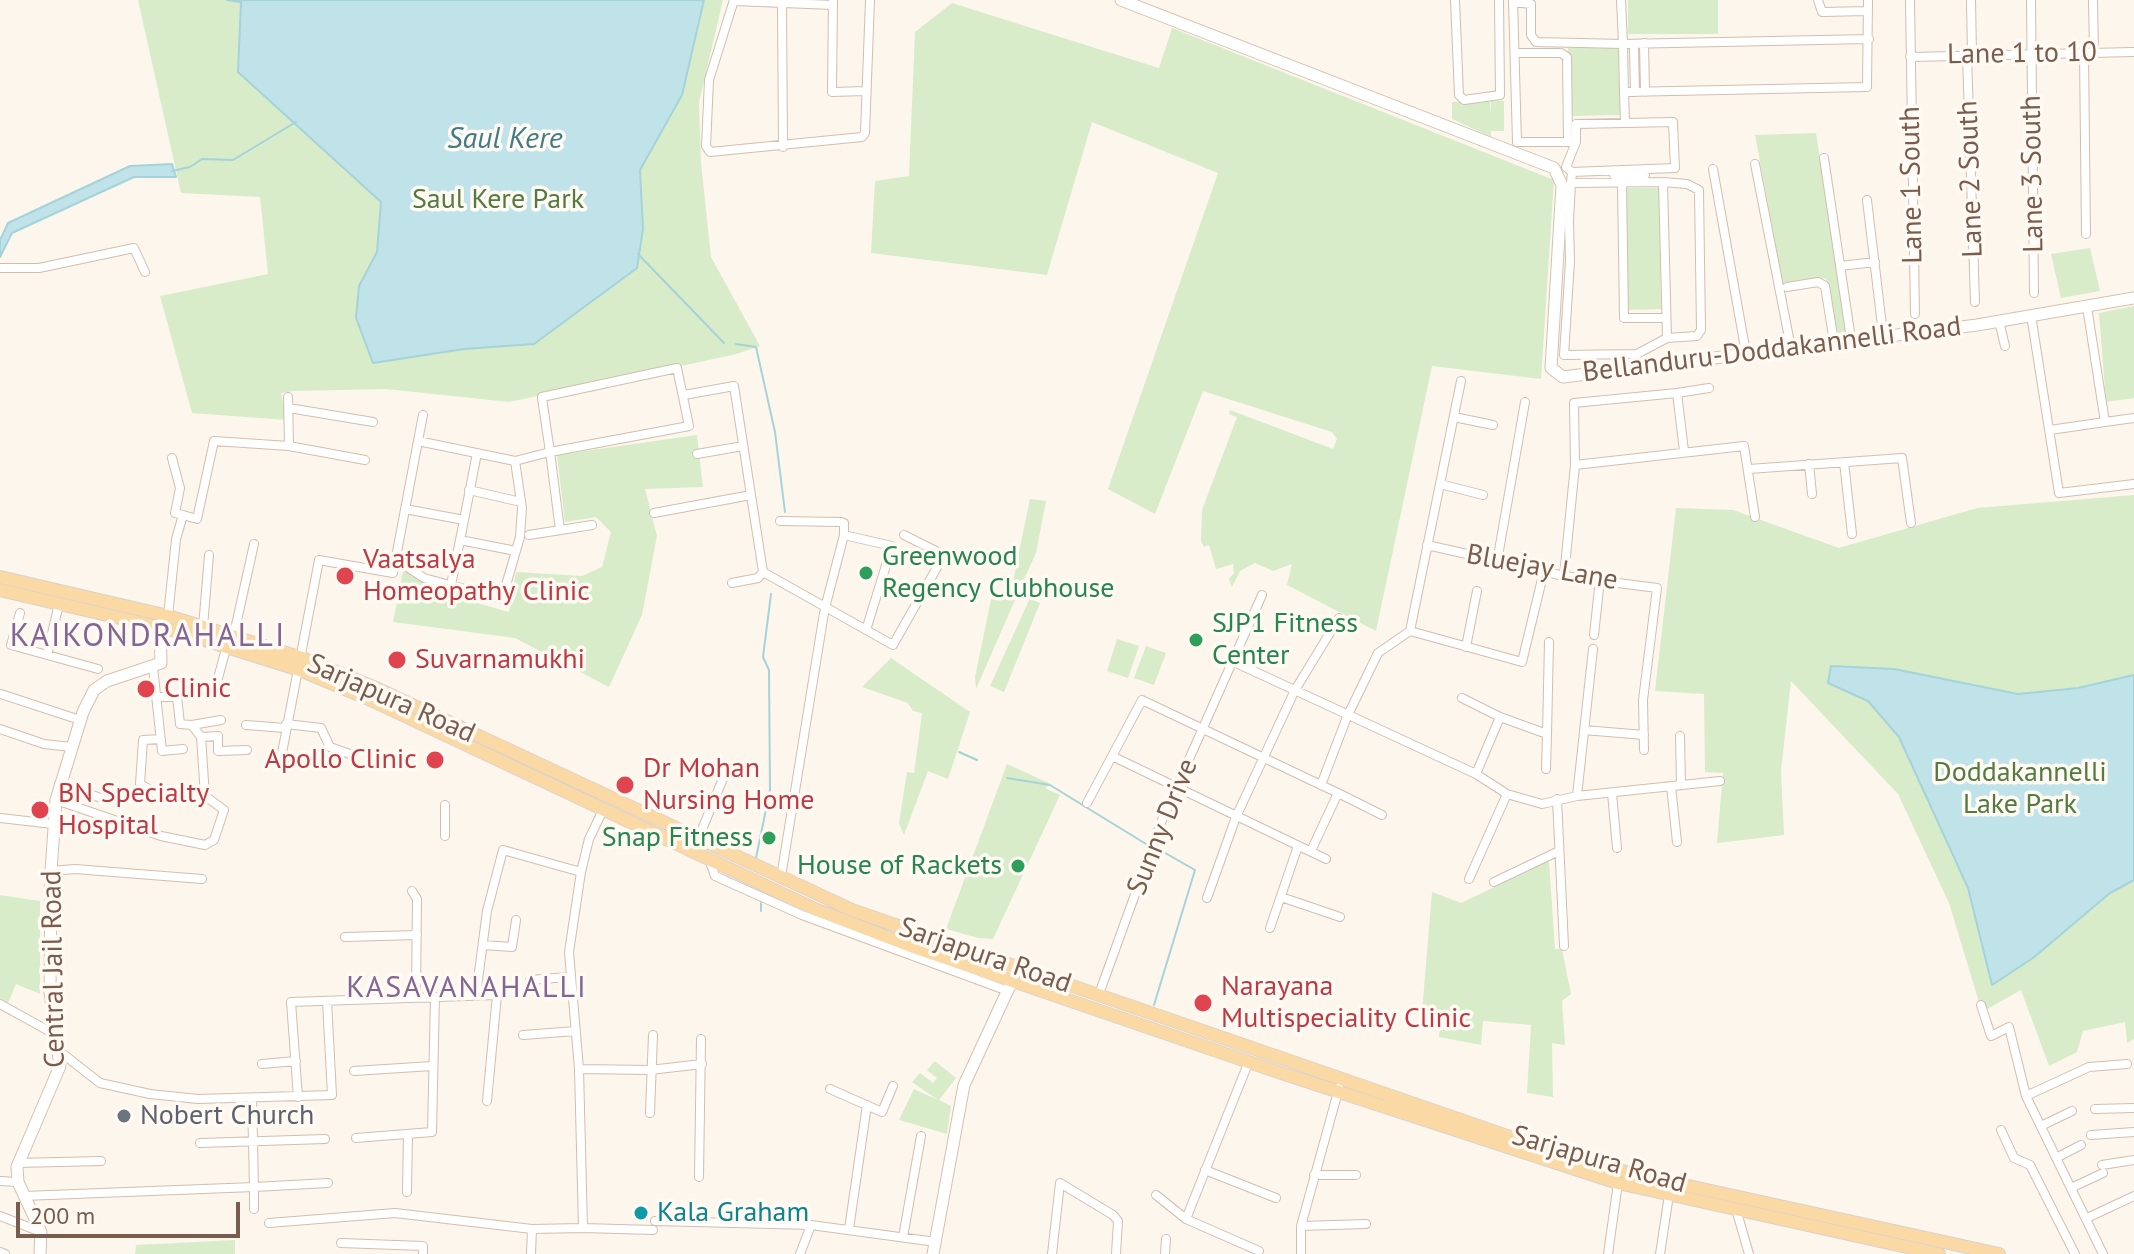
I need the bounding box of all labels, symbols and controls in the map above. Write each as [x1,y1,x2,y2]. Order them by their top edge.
street label: Lane 1 to 10 [1947,36,2097,72]
street label: Lane 3 South [2015,95,2051,253]
street label: Lane 2 South [1951,100,1991,258]
street label: Lane 1 South [1894,106,1930,264]
water label: Saul Kere [447,121,563,157]
park label: Saul Kere Park [412,183,584,217]
street label: Bellanduru-Doddakannelli Road [1581,310,1963,390]
street label: Bluejay Lane [1464,538,1620,598]
place label: Greenwood Regency Clubhouse [882,540,1114,606]
place label: Vaatsalya Homeopathy Clinic [363,543,590,609]
marker: Greenwood Regency Clubhouse [857,564,875,582]
marker: Vaatsalya Homeopathy Clinic [334,565,356,587]
place label: SJP1 Fitness Center [1212,607,1358,673]
district label: KAIKONDRAHALLI [10,618,286,656]
marker: SJP1 Fitness Center [1187,631,1205,649]
place label: Suvarnamukhi [415,643,585,677]
street label: Sarjapura Road [302,647,480,751]
marker: Suvarnamukhi [386,649,408,671]
place label: Clinic [164,672,231,706]
marker: Clinic [135,678,157,700]
place label: Apollo Clinic [265,743,417,777]
marker: Apollo Clinic [424,749,446,771]
place label: Dr Mohan Nursing Home [643,752,814,818]
street label: Sunny Drive [1120,754,1206,900]
park label: Doddakannelli Lake Park [1933,756,2107,822]
marker: Dr Mohan Nursing Home [614,774,636,796]
place label: BN Specialty Hospital [58,777,209,843]
marker: BN Specialty Hospital [29,799,51,821]
place label: Snap Fitness [602,821,753,855]
marker: Snap Fitness [760,829,778,847]
place label: House of Rackets [797,849,1002,883]
marker: House of Rackets [1009,857,1027,875]
street label: Central Jail Road [35,870,73,1068]
street label: Sarjapura Road [894,911,1076,1001]
district label: KASAVANAHALLI [346,970,588,1006]
place label: Narayana Multispeciality Clinic [1221,970,1471,1036]
marker: Narayana Multispeciality Clinic [1192,992,1214,1014]
place label: Nobert Church [140,1099,314,1133]
marker: Nobert Church [115,1107,133,1125]
street label: Sarjapura Road [1508,1119,1690,1201]
scale bar [20,1186,244,1236]
place label: Kala Graham [657,1196,809,1230]
text: 200 m [30,1200,95,1231]
marker: Kala Graham [632,1204,650,1222]

